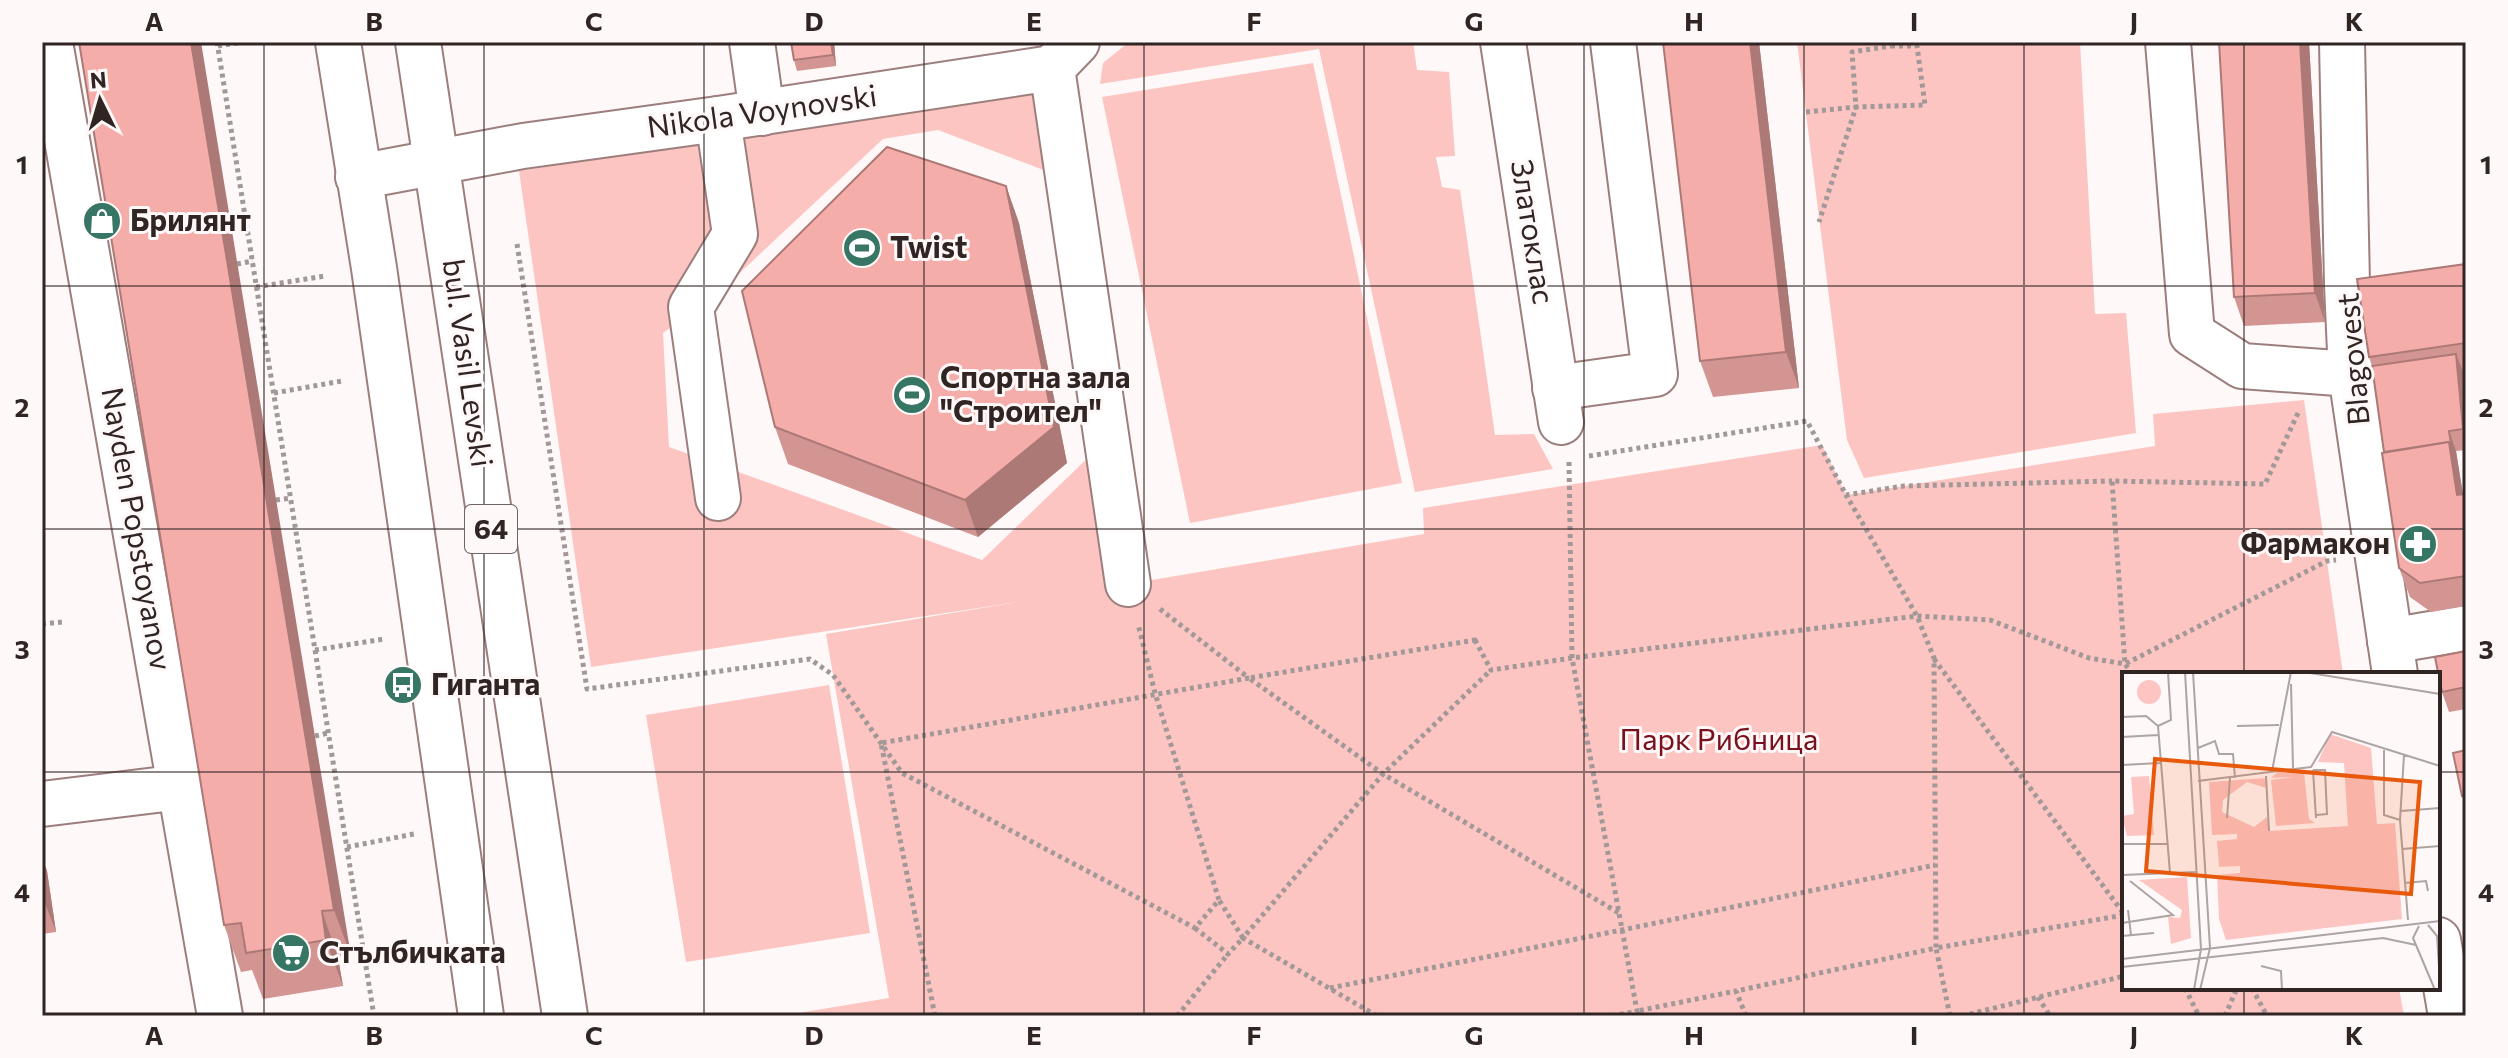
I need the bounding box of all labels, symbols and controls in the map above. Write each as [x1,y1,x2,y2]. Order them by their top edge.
text: A [145,5,164,36]
text: B [365,5,383,36]
text: C [585,5,603,36]
text: D [804,5,824,36]
text: E [1026,5,1042,36]
text: F [1246,5,1262,36]
text: G [1465,5,1483,36]
text: H [1684,5,1704,36]
text: I [1910,5,1918,36]
text: J [2130,5,2138,36]
text: K [2345,5,2363,36]
north arrow [60,60,140,140]
text: N [89,65,108,94]
street label: Nikola Voynovski [644,75,879,144]
text: 1 [16,148,28,179]
text: 1 [2480,148,2492,179]
street label: Златоклас [1505,157,1564,306]
shop icon: Брилянт [81,200,123,242]
place label: Брилянт [130,200,251,237]
sports icon: Twist [841,227,883,269]
place label: Twist [890,227,967,264]
street label: bul. Vasil Levski [437,256,502,469]
street label: Blagovest [2327,292,2376,427]
place label: Спортна зала "Строител" [940,357,1130,428]
sports icon: Спортна зала "Строител" [891,374,933,416]
street label: Nayden Popstoyanov [95,384,182,673]
text: 2 [15,391,29,422]
text: 2 [2479,391,2493,422]
road number: 64 [465,505,517,553]
place label: Фармакон [2240,523,2390,560]
pharmacy icon: Фармакон [2397,523,2439,565]
text: 3 [14,633,30,664]
text: 3 [2478,633,2494,664]
bus stop icon: Гиганта [382,664,424,706]
place label: Гиганта [431,664,540,701]
inset map [2122,672,2440,990]
park label: Парк Рибница [1620,719,1818,756]
text: 4 [14,876,30,907]
text: 4 [2478,876,2494,907]
supermarket icon: Стълбичката [270,932,312,974]
place label: Стълбичката [319,932,506,969]
text: A [145,1019,164,1050]
text: B [365,1019,383,1050]
text: C [585,1019,603,1050]
text: D [804,1019,824,1050]
text: E [1026,1019,1042,1050]
text: F [1246,1019,1262,1050]
text: G [1465,1019,1483,1050]
text: H [1684,1019,1704,1050]
text: I [1910,1019,1918,1050]
text: J [2130,1019,2138,1050]
text: K [2345,1019,2363,1050]

